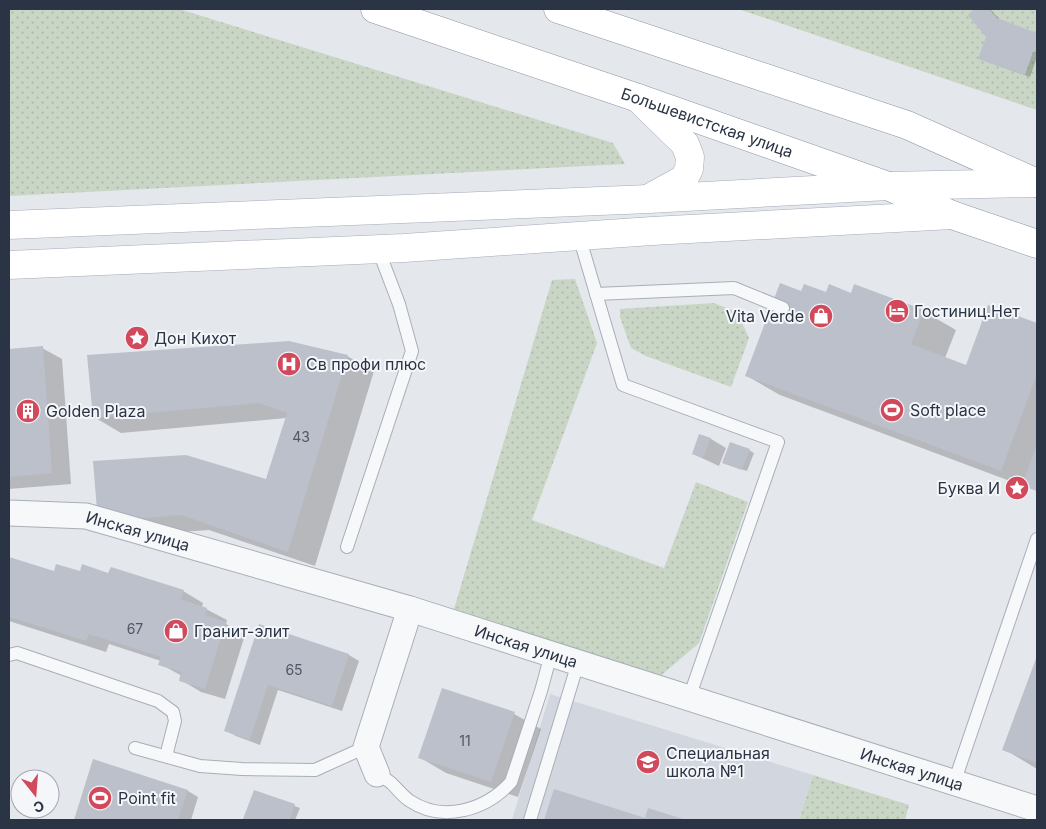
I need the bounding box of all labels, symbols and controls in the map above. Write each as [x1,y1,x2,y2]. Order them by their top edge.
street label: Большевистская улица [619,83,796,162]
hotel icon: Гостиниц.Нет [884,298,910,324]
place label: Гостиниц.Нет [914,301,1020,321]
shop icon: Vita Verde [808,303,834,329]
place label: Vita Verde [726,306,804,326]
place icon: Дон Кихот [124,325,150,351]
place label: Дон Кихот [154,328,237,348]
hospital icon: Св профи плюс [276,351,302,377]
place label: Св профи плюс [306,354,426,374]
sports icon: Soft place [879,397,905,423]
building icon: Golden Plaza [15,398,41,424]
place label: Soft place [910,400,986,420]
place label: Golden Plaza [46,401,145,421]
house number: 43 [292,428,310,445]
place icon: Буква И [1004,475,1030,501]
place label: Буква И [937,478,1000,498]
street label: Инская улица [84,506,192,555]
shop icon: Гранит-элит [163,618,189,644]
house number: 67 [127,620,143,637]
street label: Инская улица [472,620,580,672]
place label: Гранит-элит [194,621,290,641]
house number: 65 [285,661,303,678]
house number: 11 [459,732,471,749]
place label: Специальная школа №1 [666,743,770,781]
street label: Инская улица [858,743,966,795]
school or university icon: Специальная школа №1 [635,749,661,775]
north arrow [10,769,60,819]
sports icon: Point fit [87,785,113,811]
place label: Point fit [118,788,176,808]
text: С [32,797,46,817]

